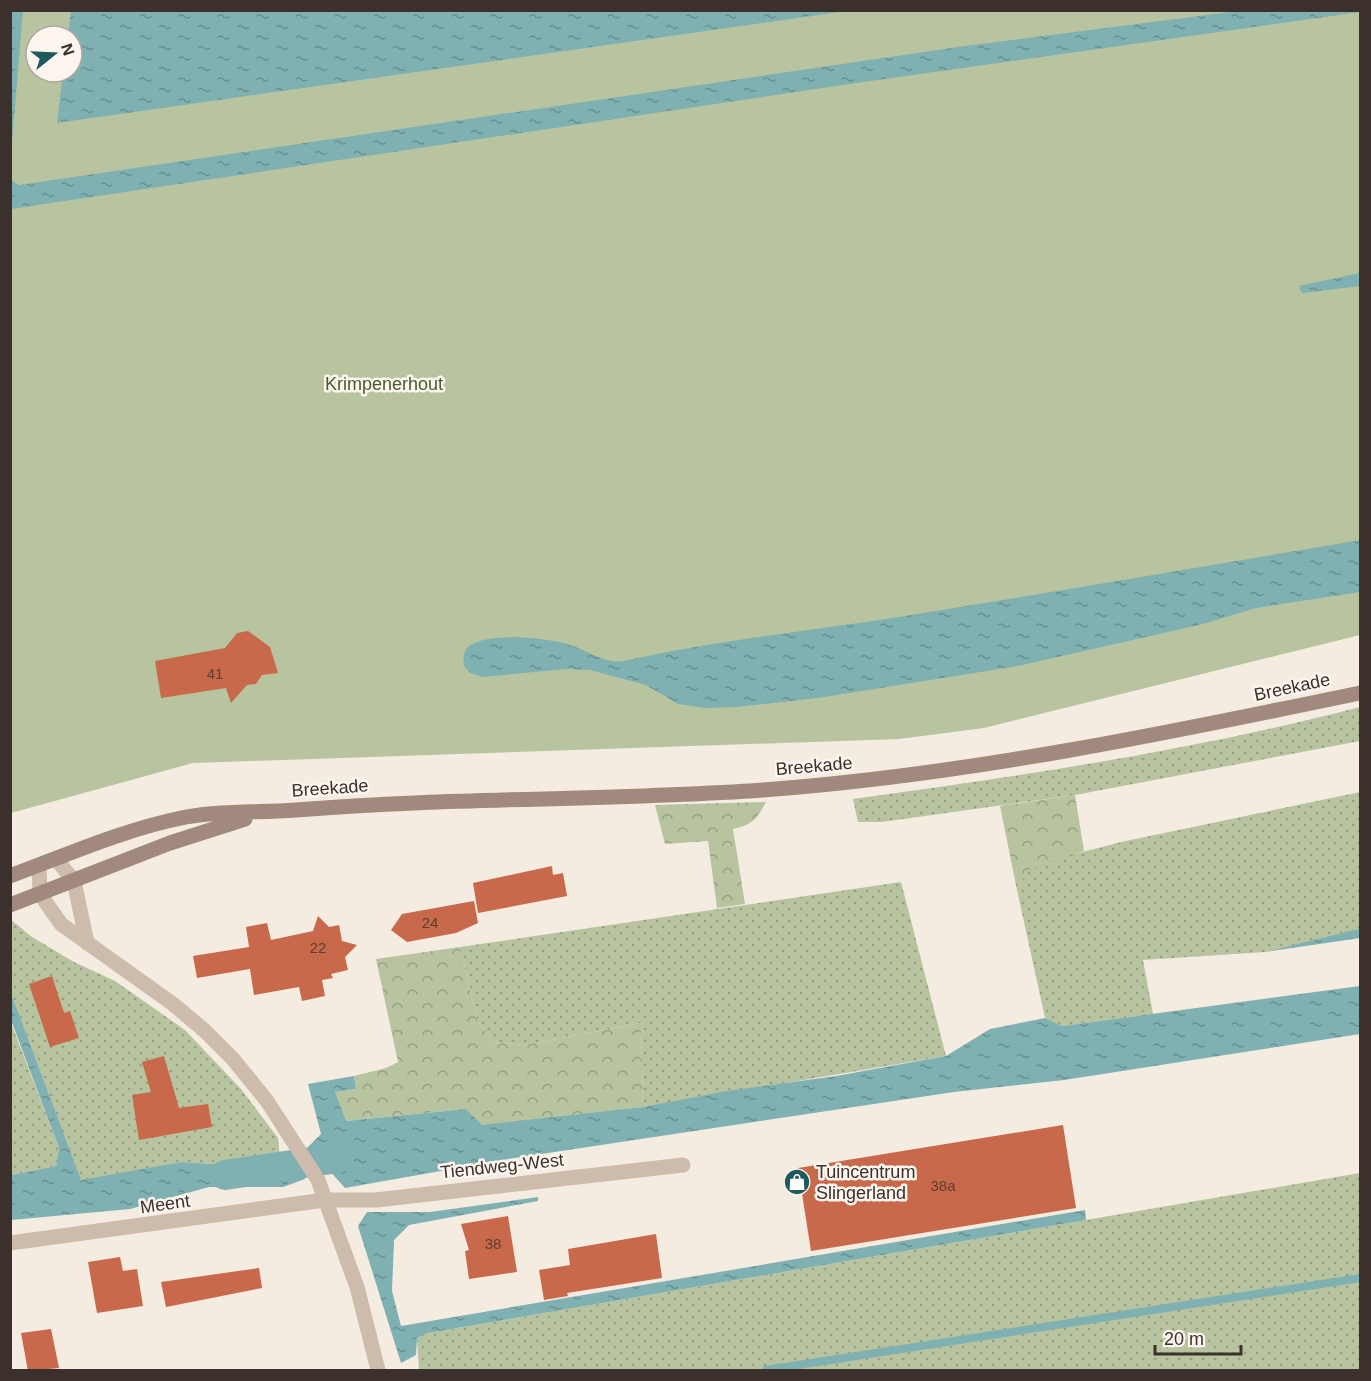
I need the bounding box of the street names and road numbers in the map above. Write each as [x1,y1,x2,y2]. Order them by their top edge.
street label: Breekade [1252,669,1332,705]
street label: Breekade [775,753,853,779]
street label: Breekade [291,775,369,801]
street label: Tiendweg-West [439,1150,565,1182]
street label: Meent [139,1191,191,1217]

